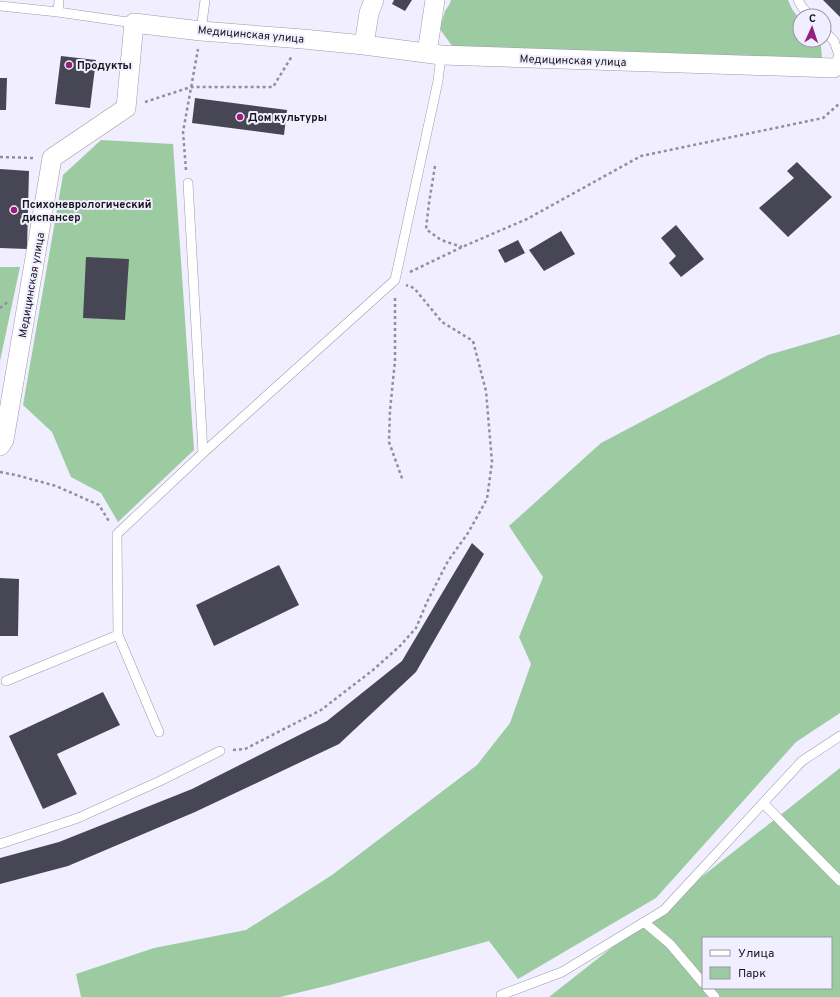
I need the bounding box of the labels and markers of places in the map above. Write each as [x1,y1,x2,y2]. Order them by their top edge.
place label: Продукты [77,59,132,73]
marker: Продукты [64,60,74,70]
place label: Дом культуры [248,111,327,125]
marker: Дом культуры [235,112,245,122]
place label: Психоневрологический диспансер [22,198,151,225]
marker: Психоневрологический диспансер [9,205,19,215]

